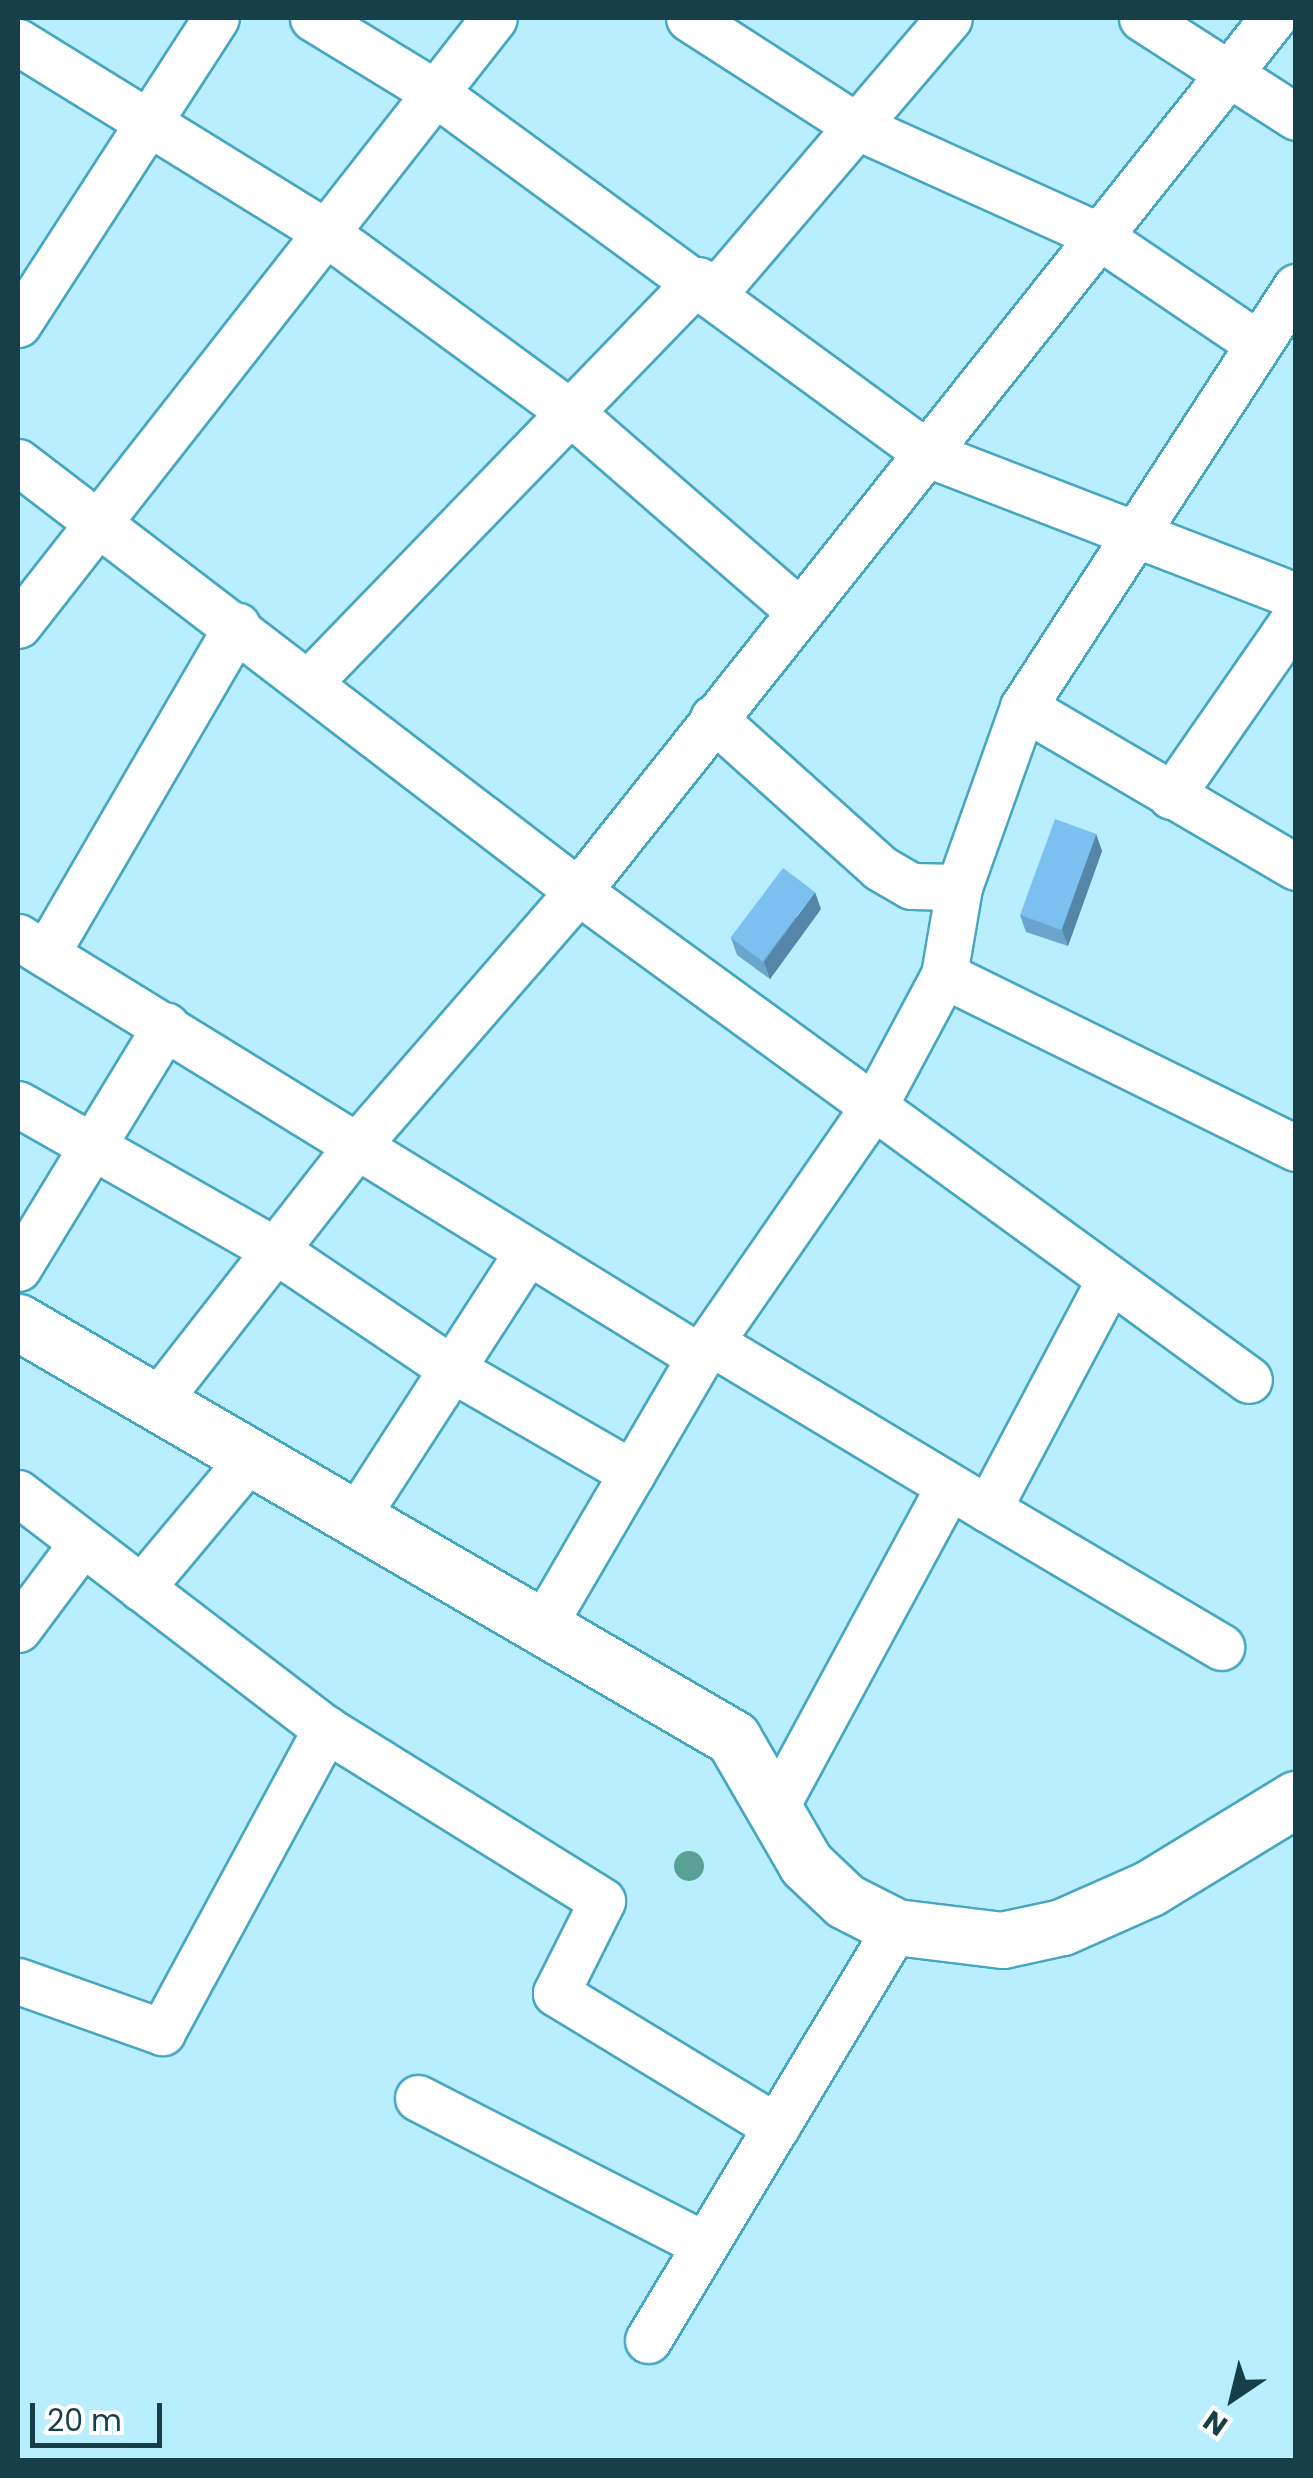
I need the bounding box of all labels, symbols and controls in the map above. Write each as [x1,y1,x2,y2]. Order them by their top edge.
north arrow [1183,2348,1283,2448]
scale bar [35,2383,168,2445]
text: 20 m [47,2399,122,2442]
text: N [1196,2401,1235,2445]

